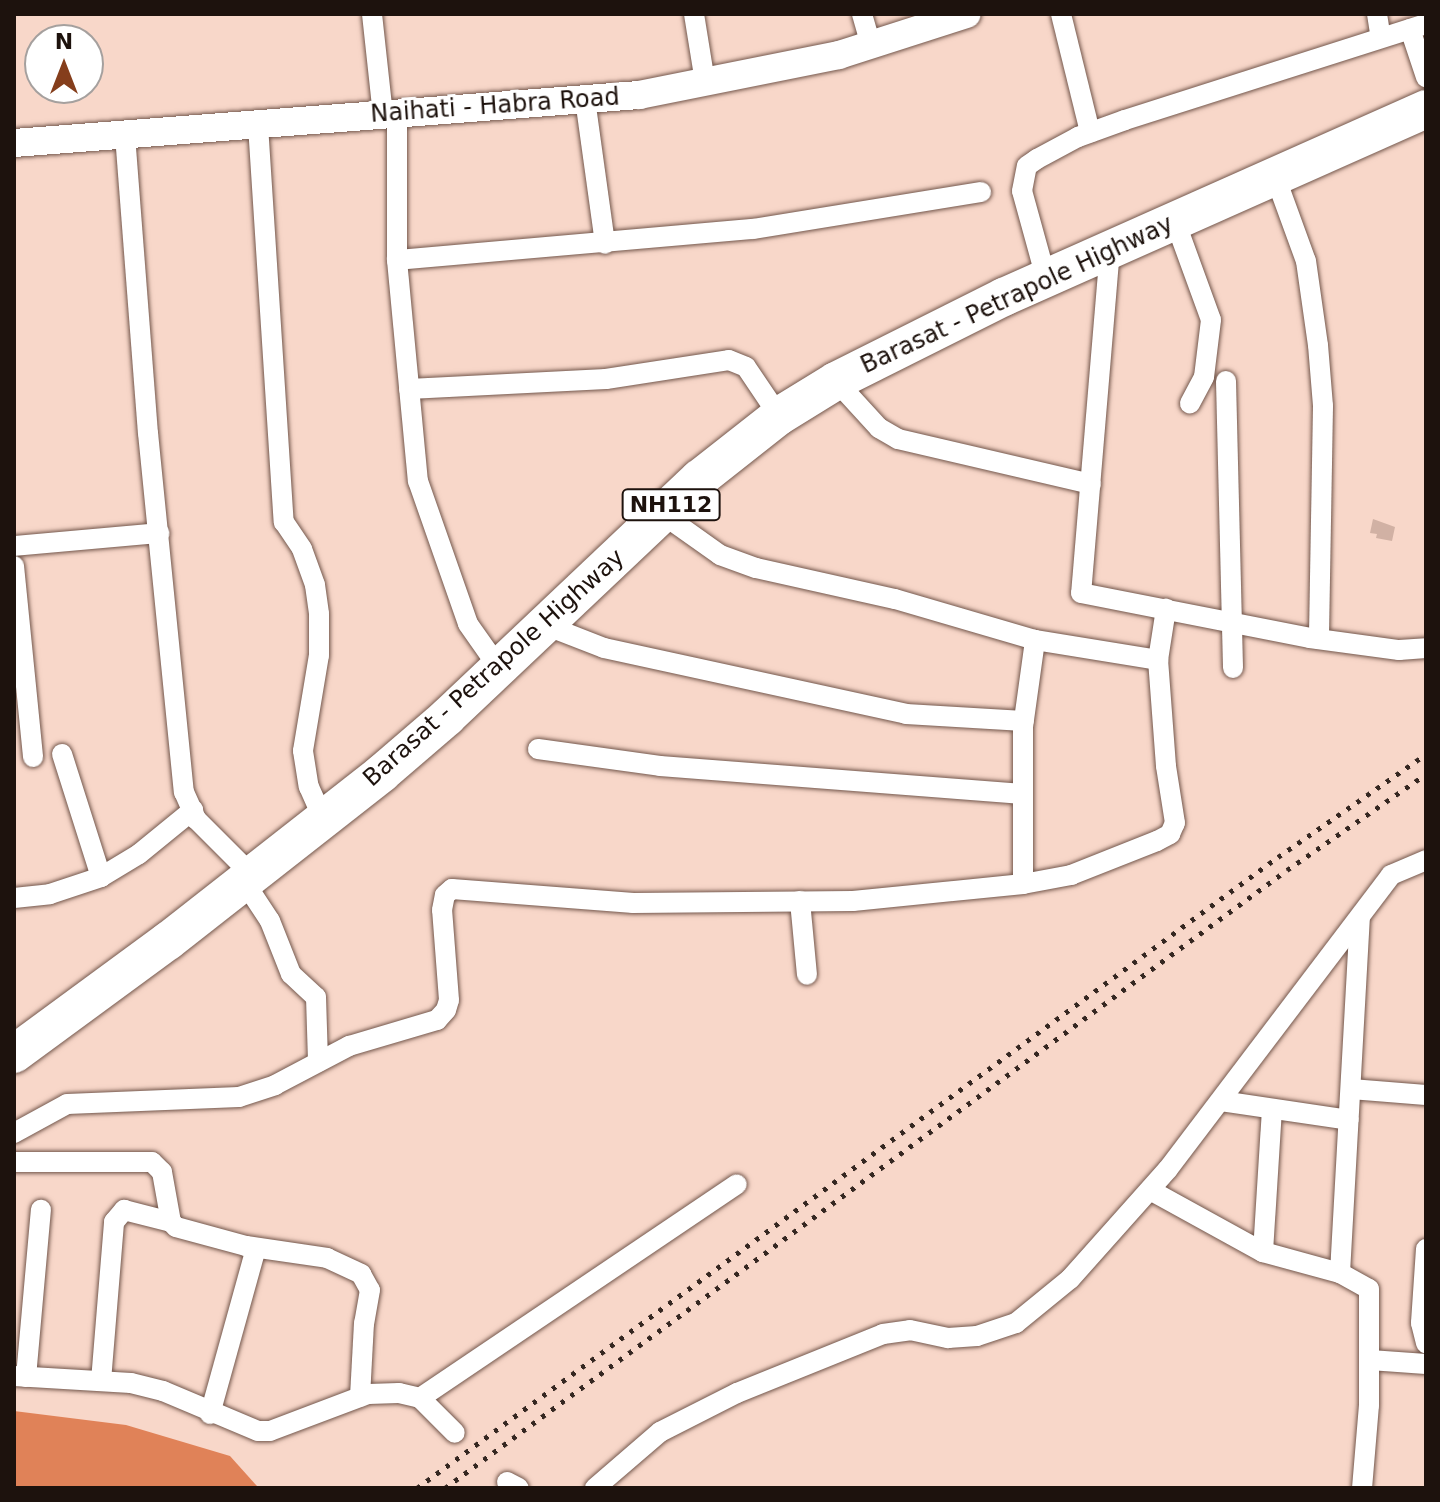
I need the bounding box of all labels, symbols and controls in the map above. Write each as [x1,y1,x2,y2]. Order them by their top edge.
north arrow [24,24,104,104]
text: N [55,29,73,54]
street label: Naihati - Habra Road [369,83,621,129]
street label: Barasat - Petrapole Highway [856,210,1178,380]
road number: NH112 [621,487,721,523]
street label: Barasat - Petrapole Highway [358,543,630,793]

